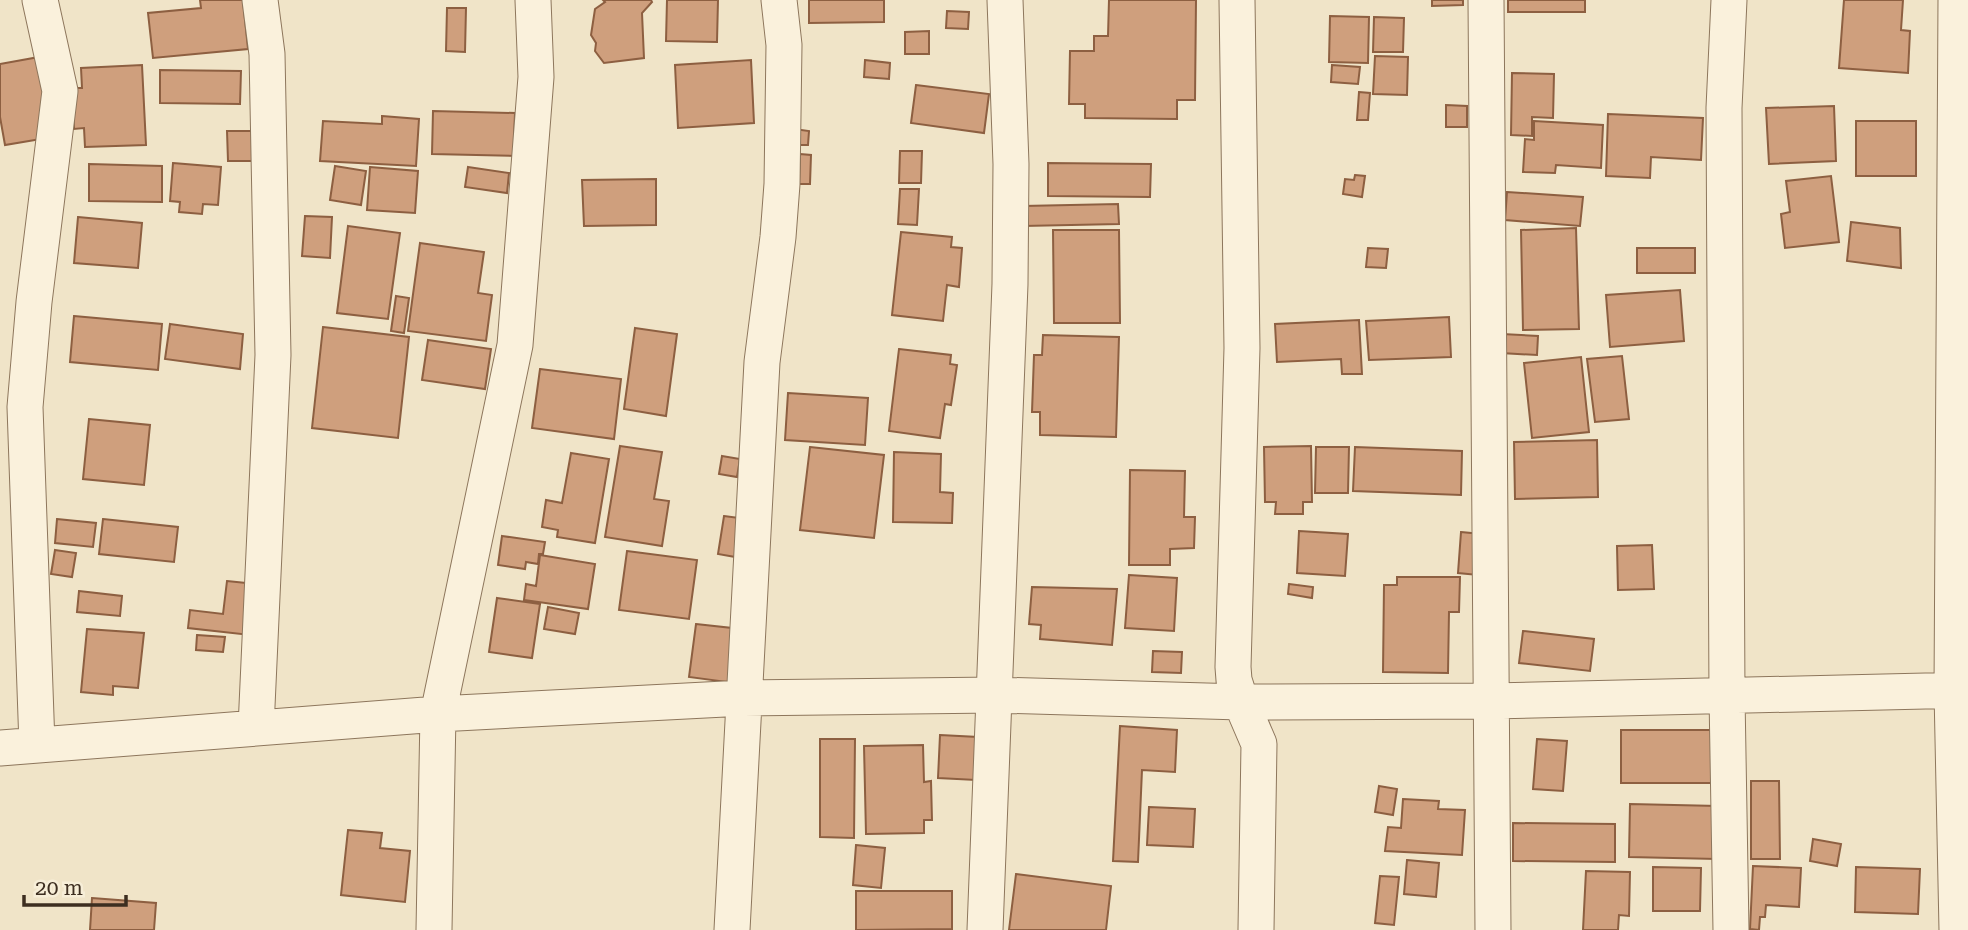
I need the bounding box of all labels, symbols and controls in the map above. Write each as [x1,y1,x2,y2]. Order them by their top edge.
scale bar [24,864,126,908]
text: 20 m [35,876,83,900]

